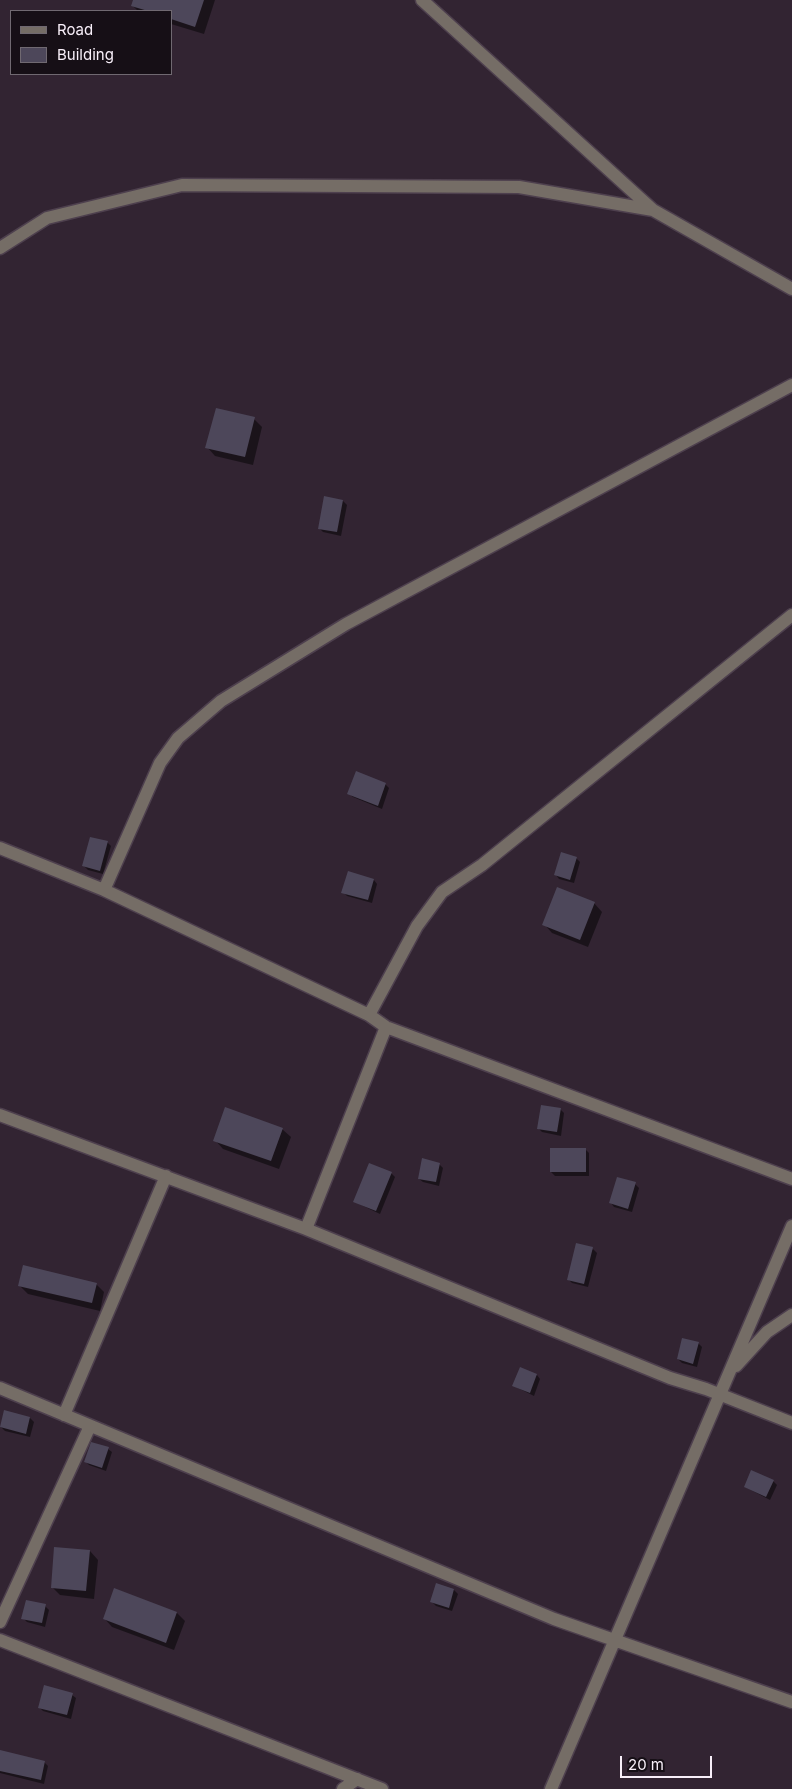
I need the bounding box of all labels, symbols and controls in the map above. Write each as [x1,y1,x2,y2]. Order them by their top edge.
legend [10,10,172,75]
text: Road [57,20,93,39]
text: Building [57,45,114,64]
scale bar [622,1746,714,1778]
text: 20 m [628,1755,664,1774]

